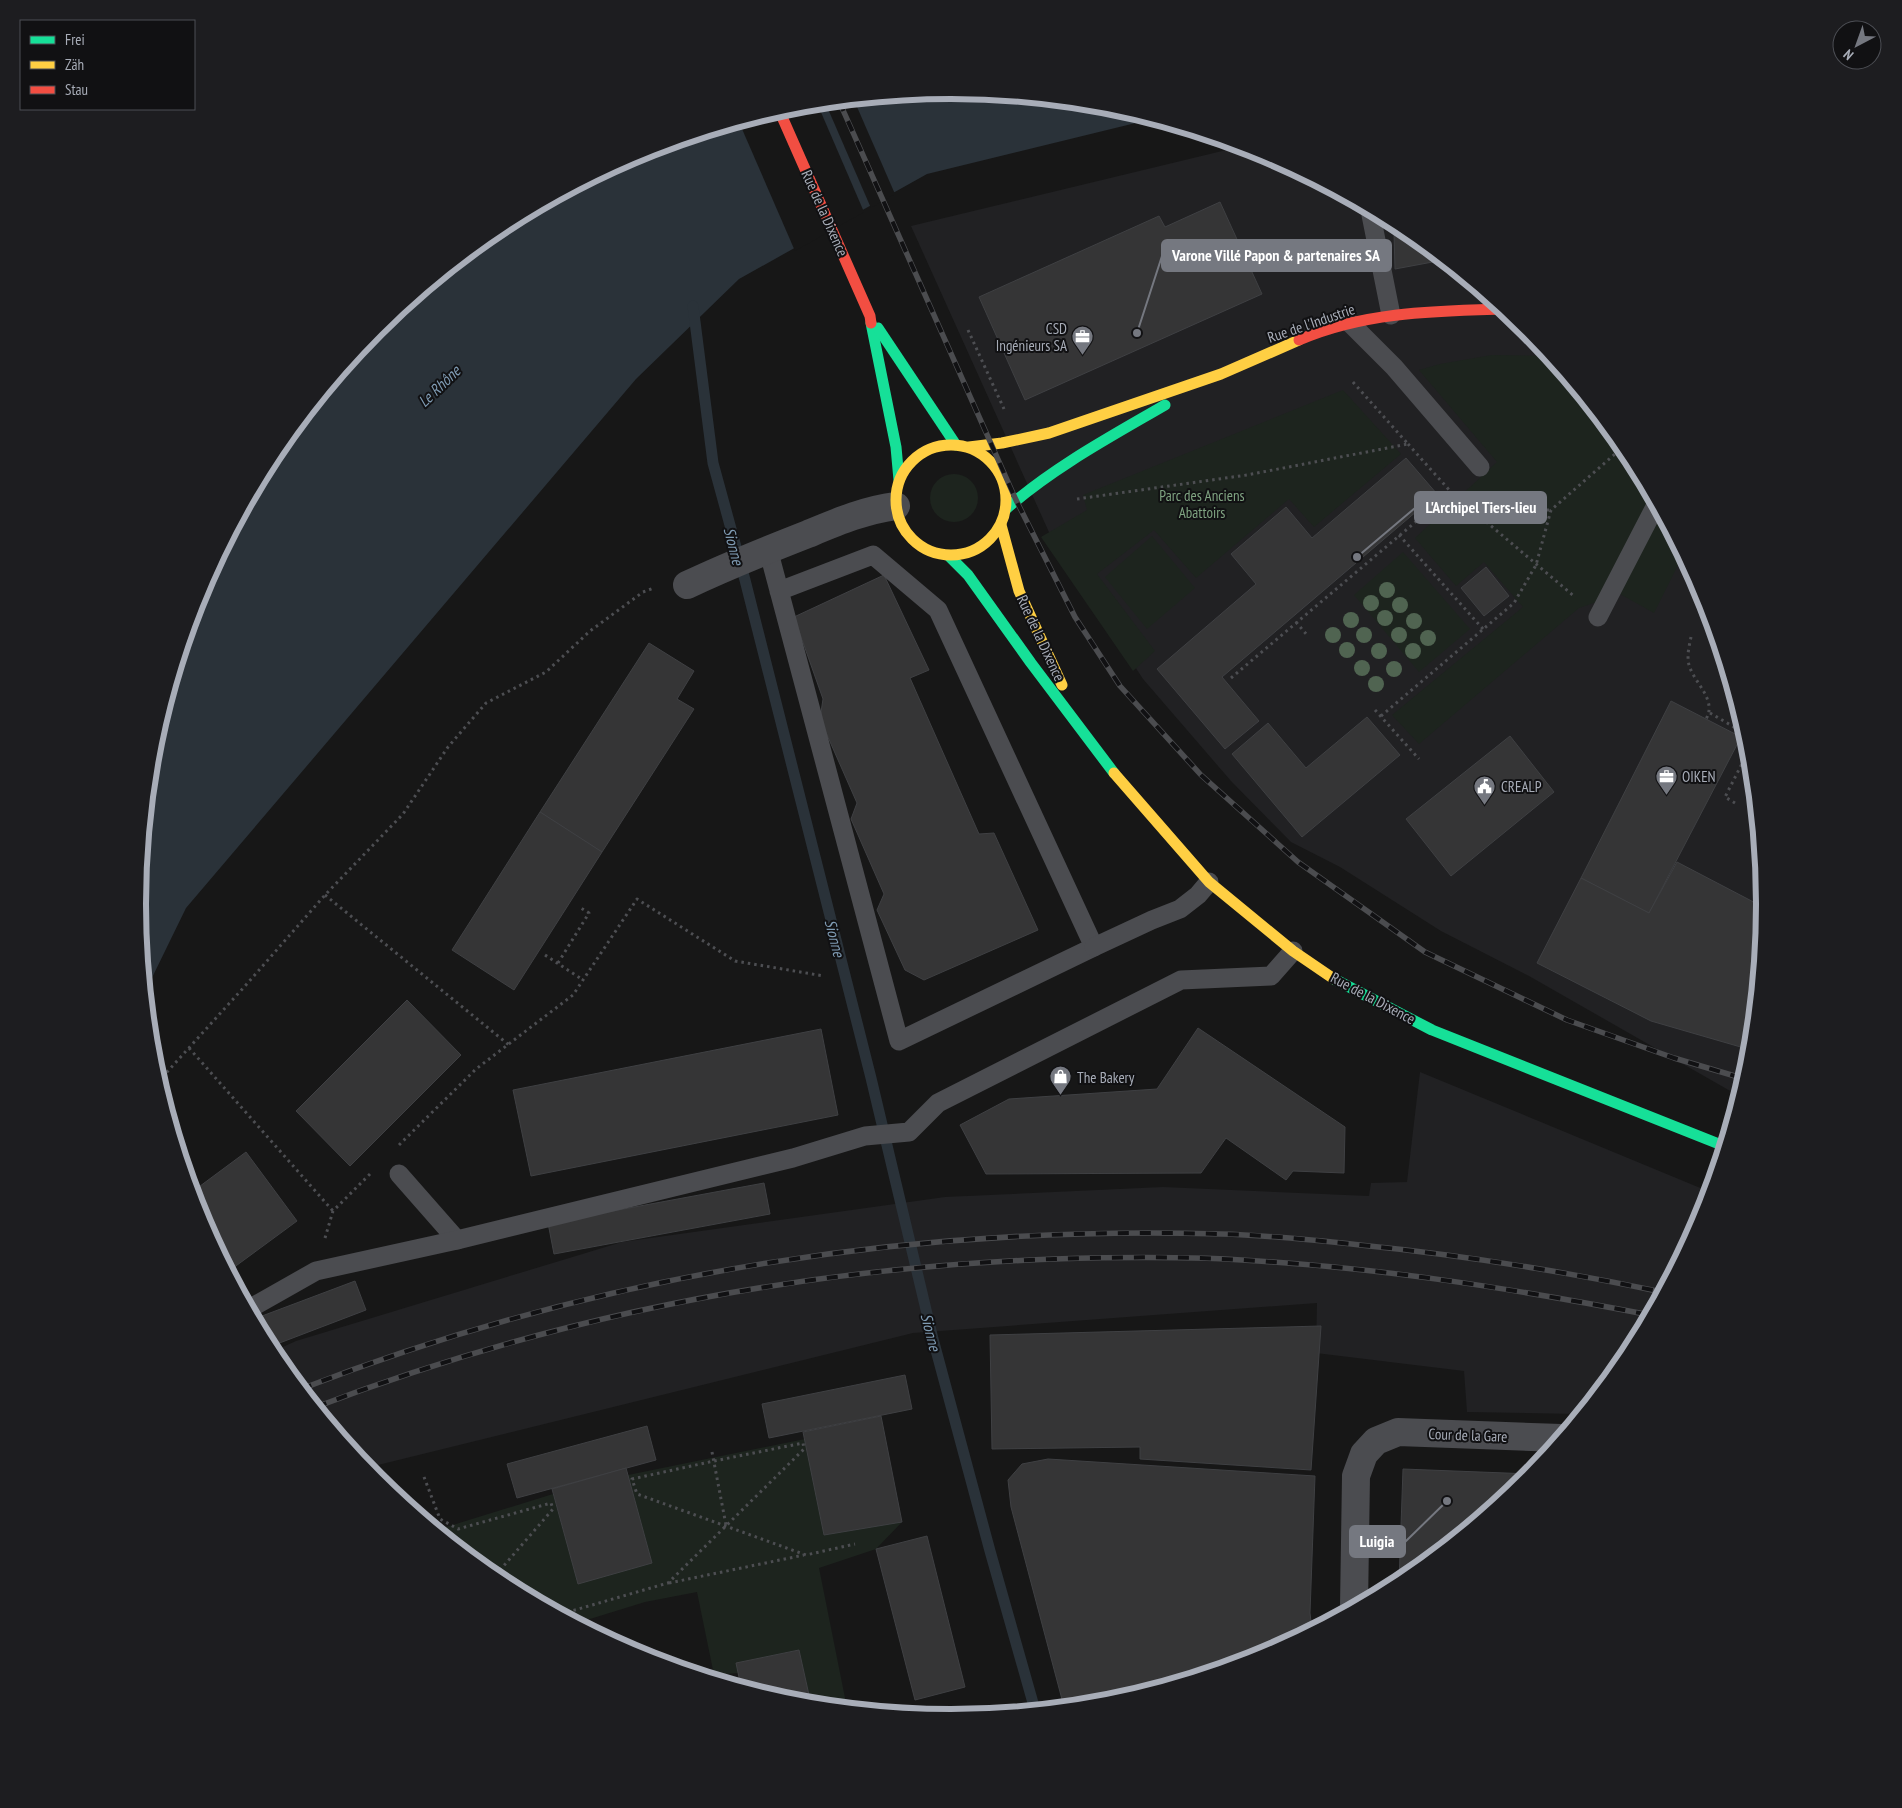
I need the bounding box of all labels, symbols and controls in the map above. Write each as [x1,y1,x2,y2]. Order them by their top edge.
legend [20,20,195,110]
north arrow [1832,20,1882,70]
text: Frei [65,30,85,49]
text: N [1840,46,1857,64]
text: Zäh [65,55,84,74]
text: Stau [65,80,88,99]
street label: Rue de la Dixence [797,167,853,259]
callout: Varone Villé Papon & partenaires SA [1162,240,1391,271]
text: Varone Villé Papon & partenaires SA [1171,245,1381,265]
street label: Rue de l'Industrie [1265,299,1357,347]
place label: CSD Ingénieurs SA [996,319,1068,355]
office icon: CSD Ingénieurs SA [1071,325,1095,356]
water label: Le Rhône [414,360,465,411]
park label: Parc des Anciens Abattoirs [1159,486,1245,522]
callout: L'Archipel Tiers-lieu [1415,492,1546,523]
text: L'Archipel Tiers-lieu [1426,497,1536,517]
water label: Sionne [720,525,749,568]
street label: Rue de la Dixence [1013,592,1069,684]
office icon: OIKEN [1654,764,1678,795]
place label: OIKEN [1682,767,1716,786]
public building icon: CREALP [1473,774,1497,805]
place label: CREALP [1501,777,1542,796]
water label: Sionne [821,917,850,960]
street label: Rue de la Dixence [1328,968,1418,1028]
shop icon: The Bakery [1049,1065,1073,1096]
place label: The Bakery [1077,1068,1135,1087]
water label: Sionne [917,1311,946,1354]
street label: Cour de la Gare [1428,1424,1508,1446]
callout: Luigia [1350,1526,1405,1557]
text: Luigia [1360,1531,1395,1551]

